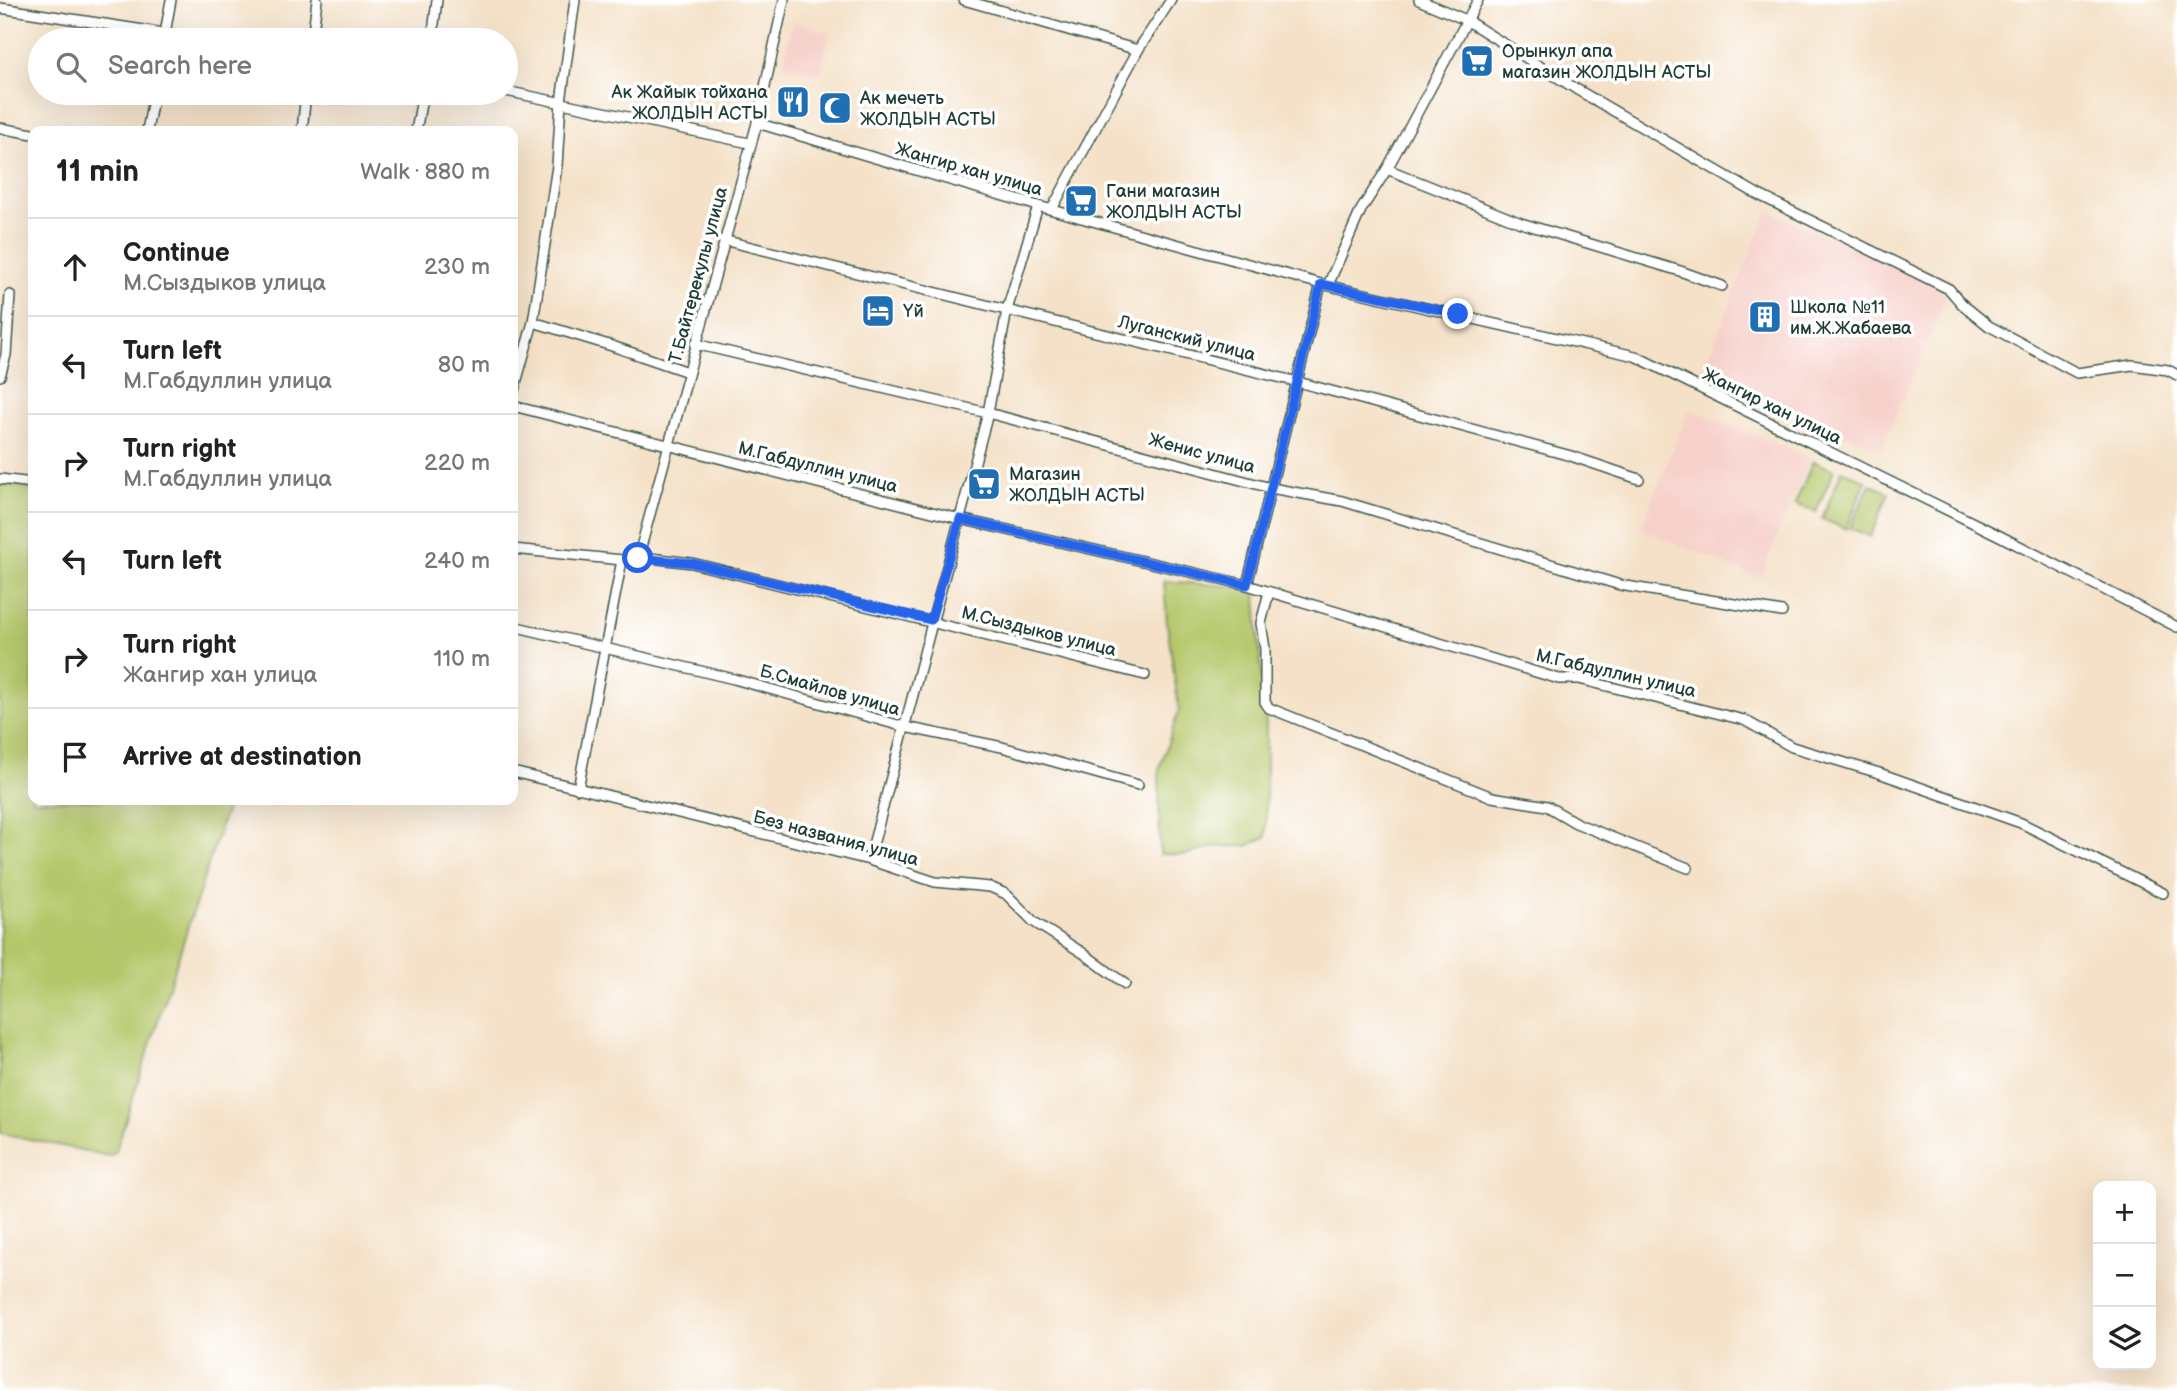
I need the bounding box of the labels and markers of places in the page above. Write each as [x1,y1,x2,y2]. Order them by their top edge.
place label: Орынкул апа магазин ЖОЛДЫН АСТЫ [1502,41,1712,83]
supermarket icon: Орынкул апа магазин ЖОЛДЫН АСТЫ [1458,42,1496,80]
place label: Ак Жайык тойхана ЖОЛДЫН АСТЫ [610,82,768,124]
restaurant icon: Ак Жайык тойхана ЖОЛДЫН АСТЫ [774,83,812,121]
place label: Ак мечеть ЖОЛДЫН АСТЫ [859,88,996,130]
mosque icon: Ак мечеть ЖОЛДЫН АСТЫ [816,89,854,127]
place label: Гани магазин ЖОЛДЫН АСТЫ [1106,181,1242,223]
supermarket icon: Гани магазин ЖОЛДЫН АСТЫ [1062,182,1100,220]
hotel icon: Үй [859,292,897,330]
place label: Школа №11 им.Ж.Жабаева [1790,297,1912,339]
building icon: Школа №11 им.Ж.Жабаева [1746,298,1784,336]
place label: Үй [903,301,924,322]
place label: Магазин ЖОЛДЫН АСТЫ [1009,464,1145,506]
supermarket icon: Магазин ЖОЛДЫН АСТЫ [965,465,1003,503]

